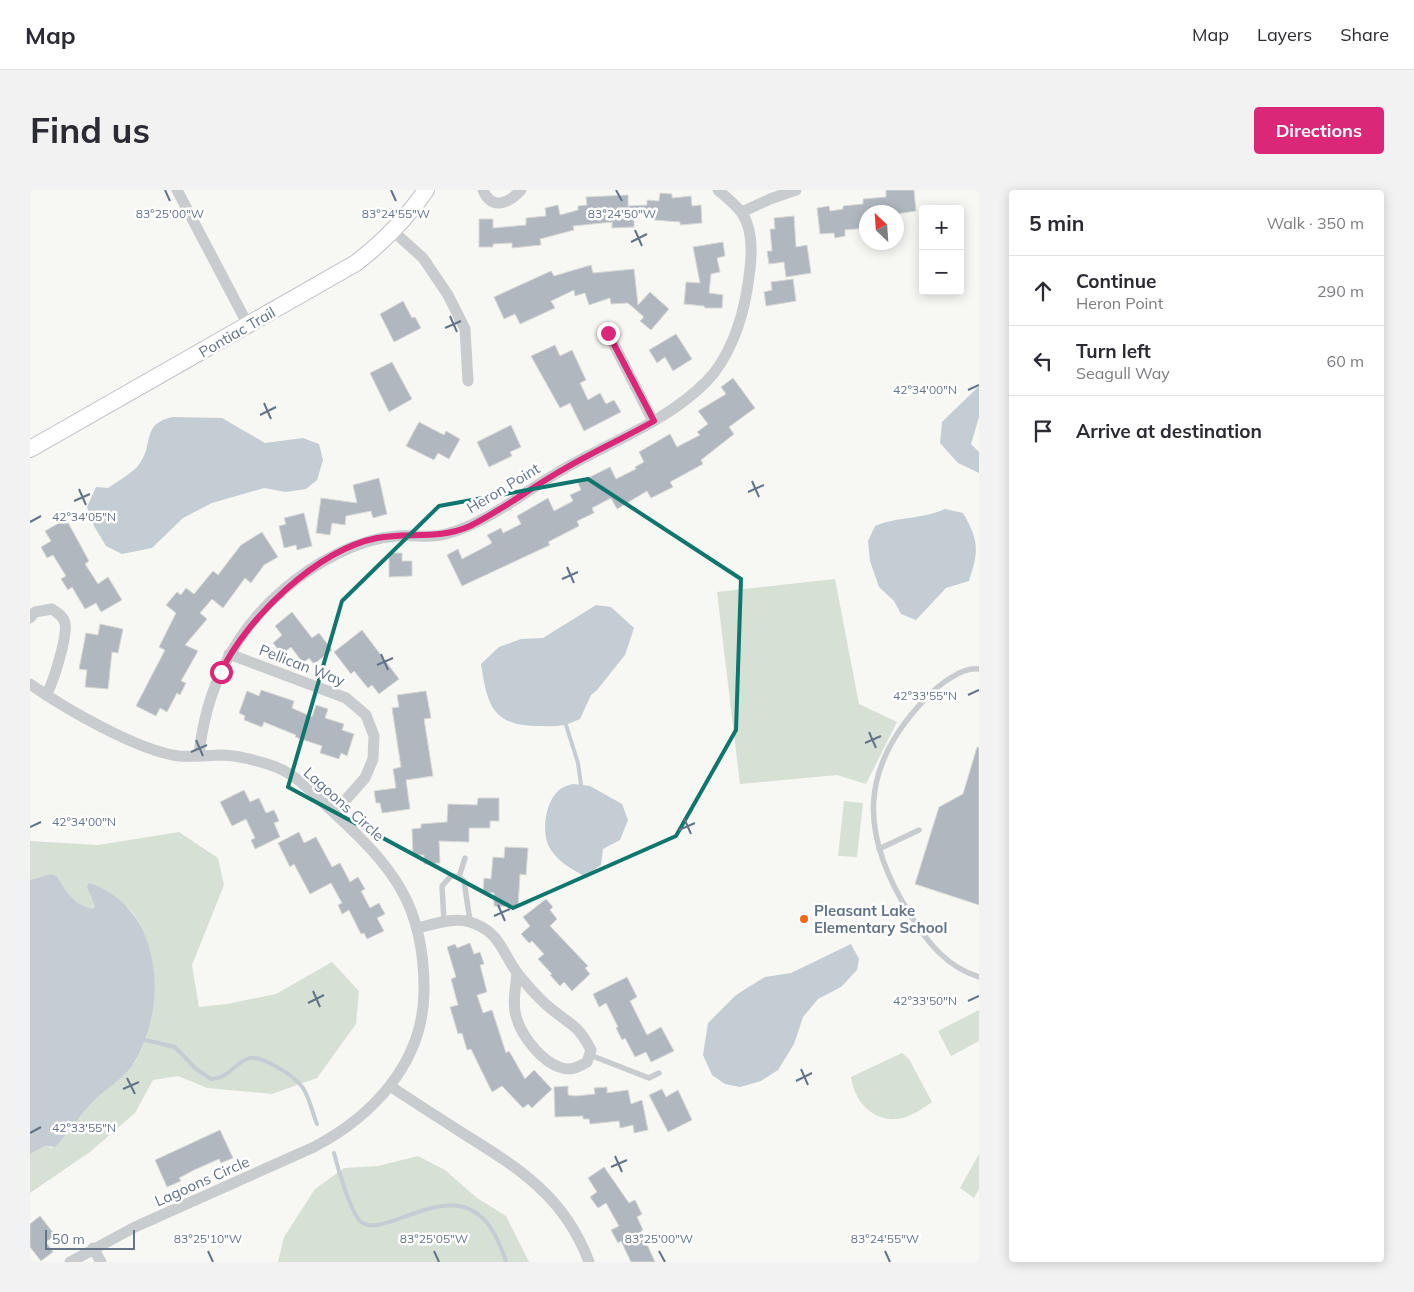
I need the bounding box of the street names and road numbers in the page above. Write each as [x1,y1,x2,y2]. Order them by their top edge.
street label: Pontiac Trail [195,302,279,362]
street label: Heron Point [463,459,543,517]
street label: Pellican Way [257,640,347,690]
street label: Lagoons Circle [300,763,388,845]
street label: Lagoons Circle [152,1152,252,1210]

